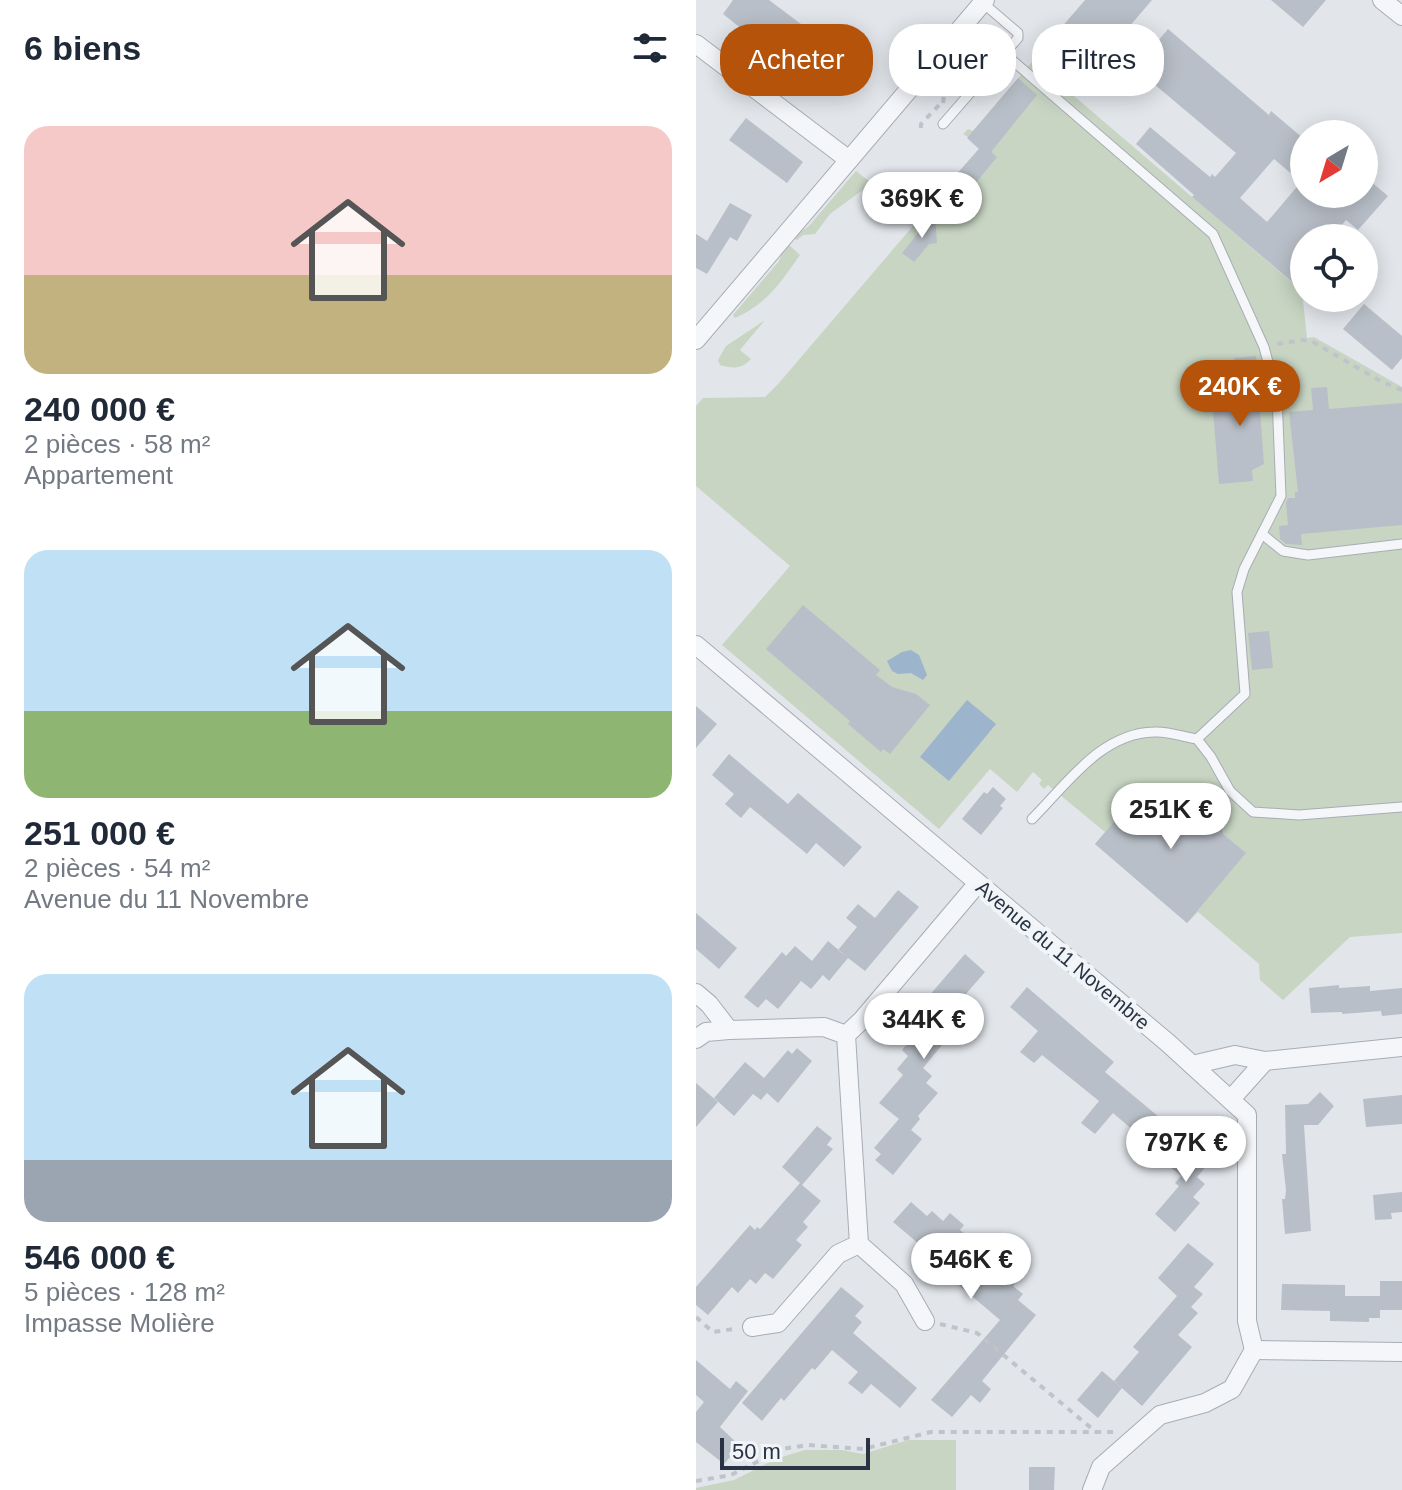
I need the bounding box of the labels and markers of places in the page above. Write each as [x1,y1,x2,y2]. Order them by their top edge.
pin: 369K € [857,172,987,240]
pin: 240K € [1175,360,1305,428]
pin: 251K € [1106,783,1236,851]
pin: 344K € [859,993,989,1061]
pin: 797K € [1121,1116,1251,1184]
pin: 546K € [906,1233,1036,1301]

